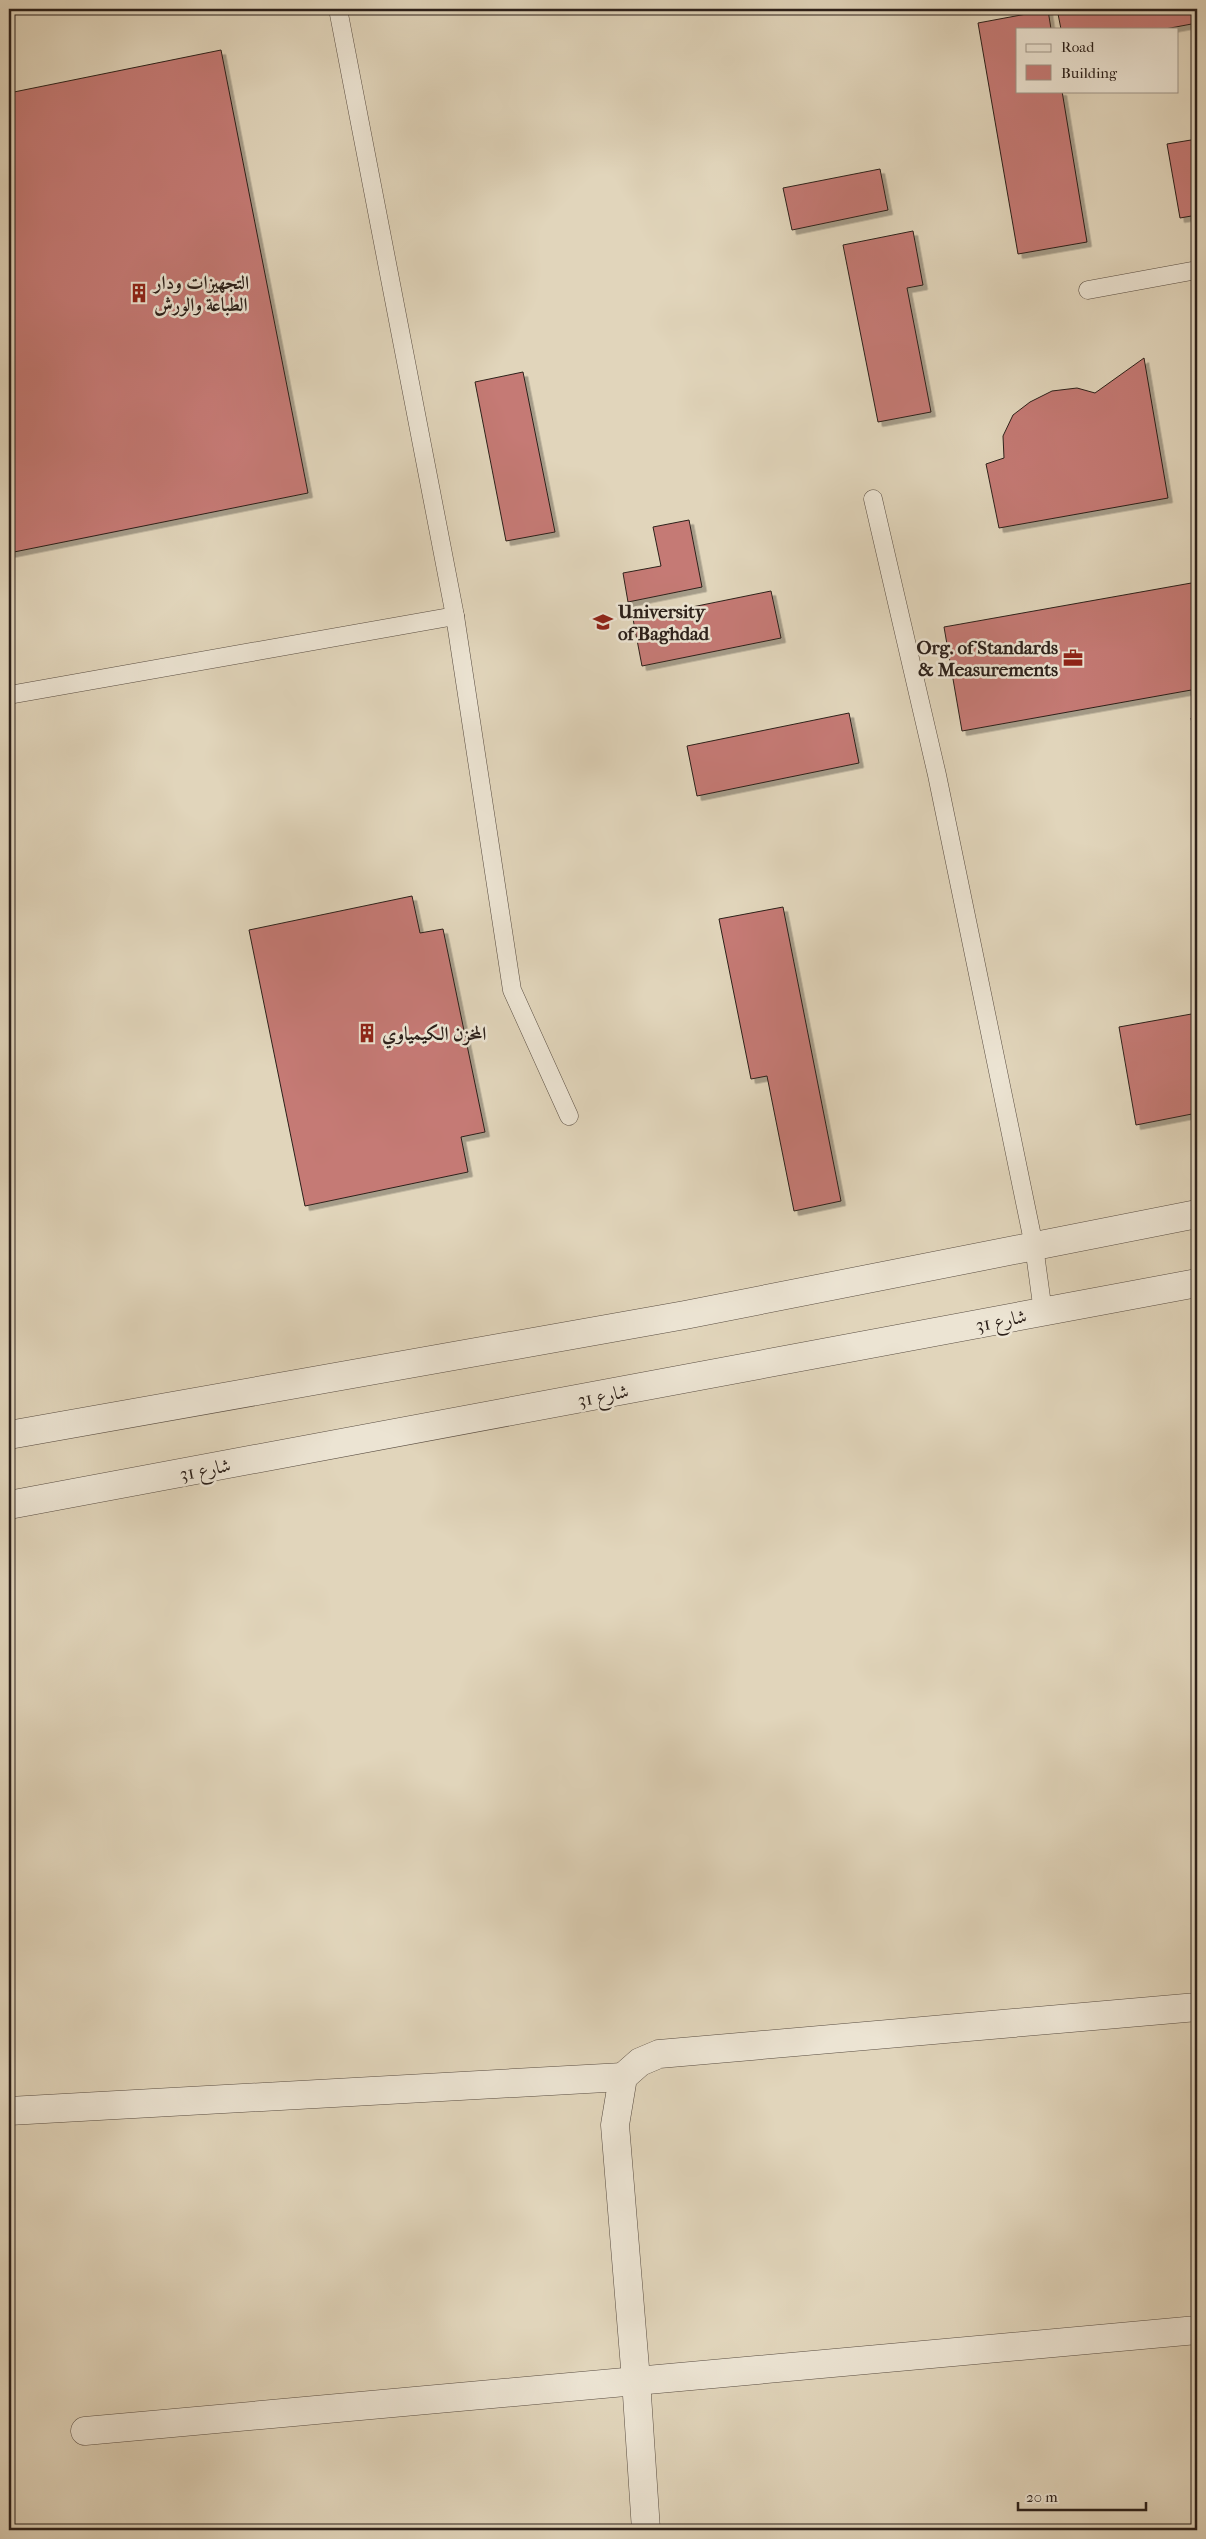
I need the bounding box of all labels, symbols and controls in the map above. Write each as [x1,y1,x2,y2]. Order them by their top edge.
legend [1016,28,1178,92]
text: Road [1061,38,1095,56]
text: Building [1061,64,1118,82]
place label: التجهيزات ودار الطباعة والورش [152,272,249,317]
building icon: التجهيزات ودار الطباعة والورش [128,282,150,304]
place label: University of Baghdad [617,601,710,645]
school or university icon: University of Baghdad [592,611,614,633]
place label: Org. of Standards & Measurements [917,637,1058,681]
office icon: Org. of Standards & Measurements [1062,647,1084,669]
building icon: المخزن الكيمياوي [356,1022,378,1044]
place label: المخزن الكيمياوي [382,1023,486,1049]
street label: شارع 31 [974,1305,1029,1341]
street label: شارع 31 [576,1380,631,1416]
street label: شارع 31 [178,1454,233,1490]
scale bar [1018,2479,1146,2511]
text: 20 m [1026,2488,1058,2506]

